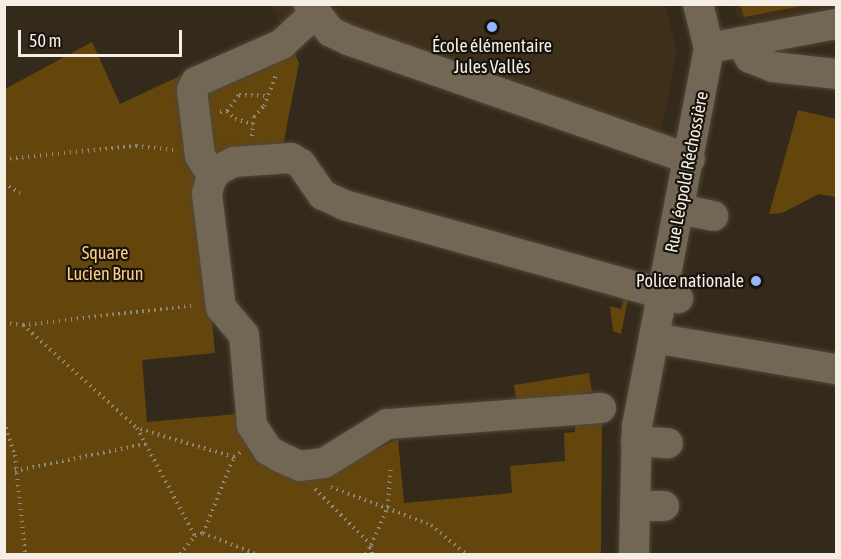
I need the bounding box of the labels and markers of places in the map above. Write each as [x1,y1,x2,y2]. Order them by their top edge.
marker: École élémentaire Jules Vallès [485,20,499,34]
place label: École élémentaire Jules Vallès [432,36,552,78]
place label: Police nationale [636,270,744,292]
marker: Police nationale [749,274,763,288]

